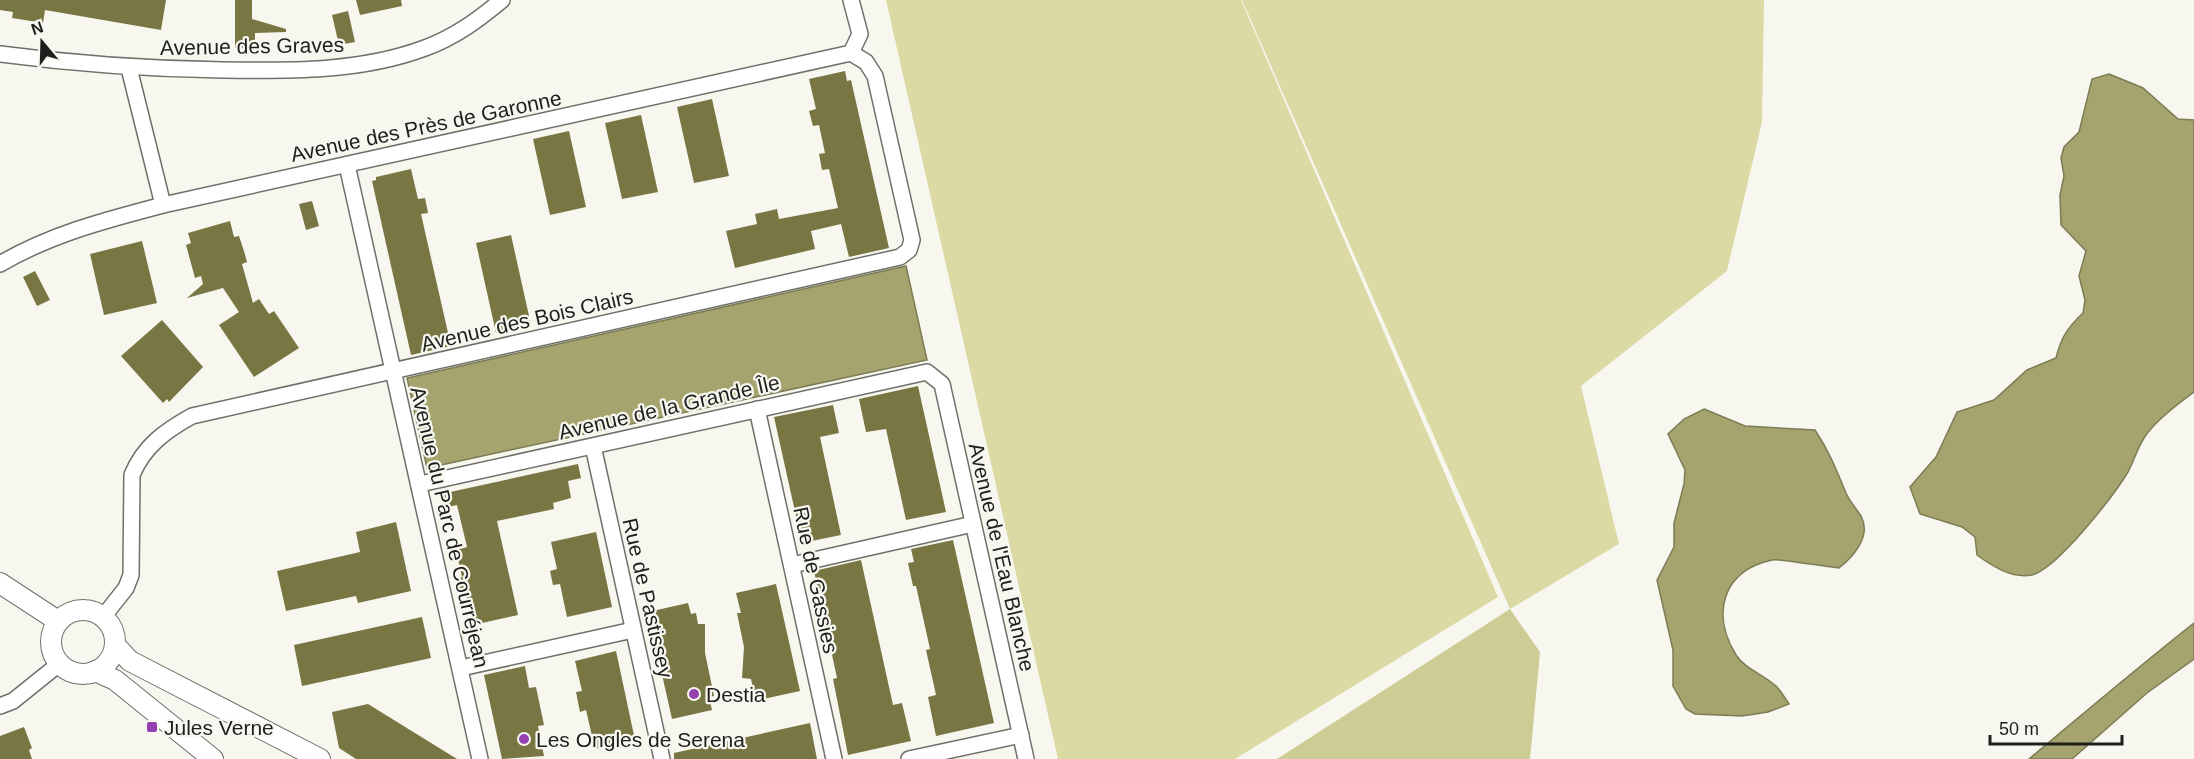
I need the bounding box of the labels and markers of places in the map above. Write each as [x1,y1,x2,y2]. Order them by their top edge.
place label: Destia [706,683,766,706]
marker: Destia [687,687,701,701]
place label: Jules Verne [164,716,274,739]
marker: Jules Verne [145,720,159,734]
place label: Les Ongles de Serena [536,728,745,751]
marker: Les Ongles de Serena [517,732,531,746]

